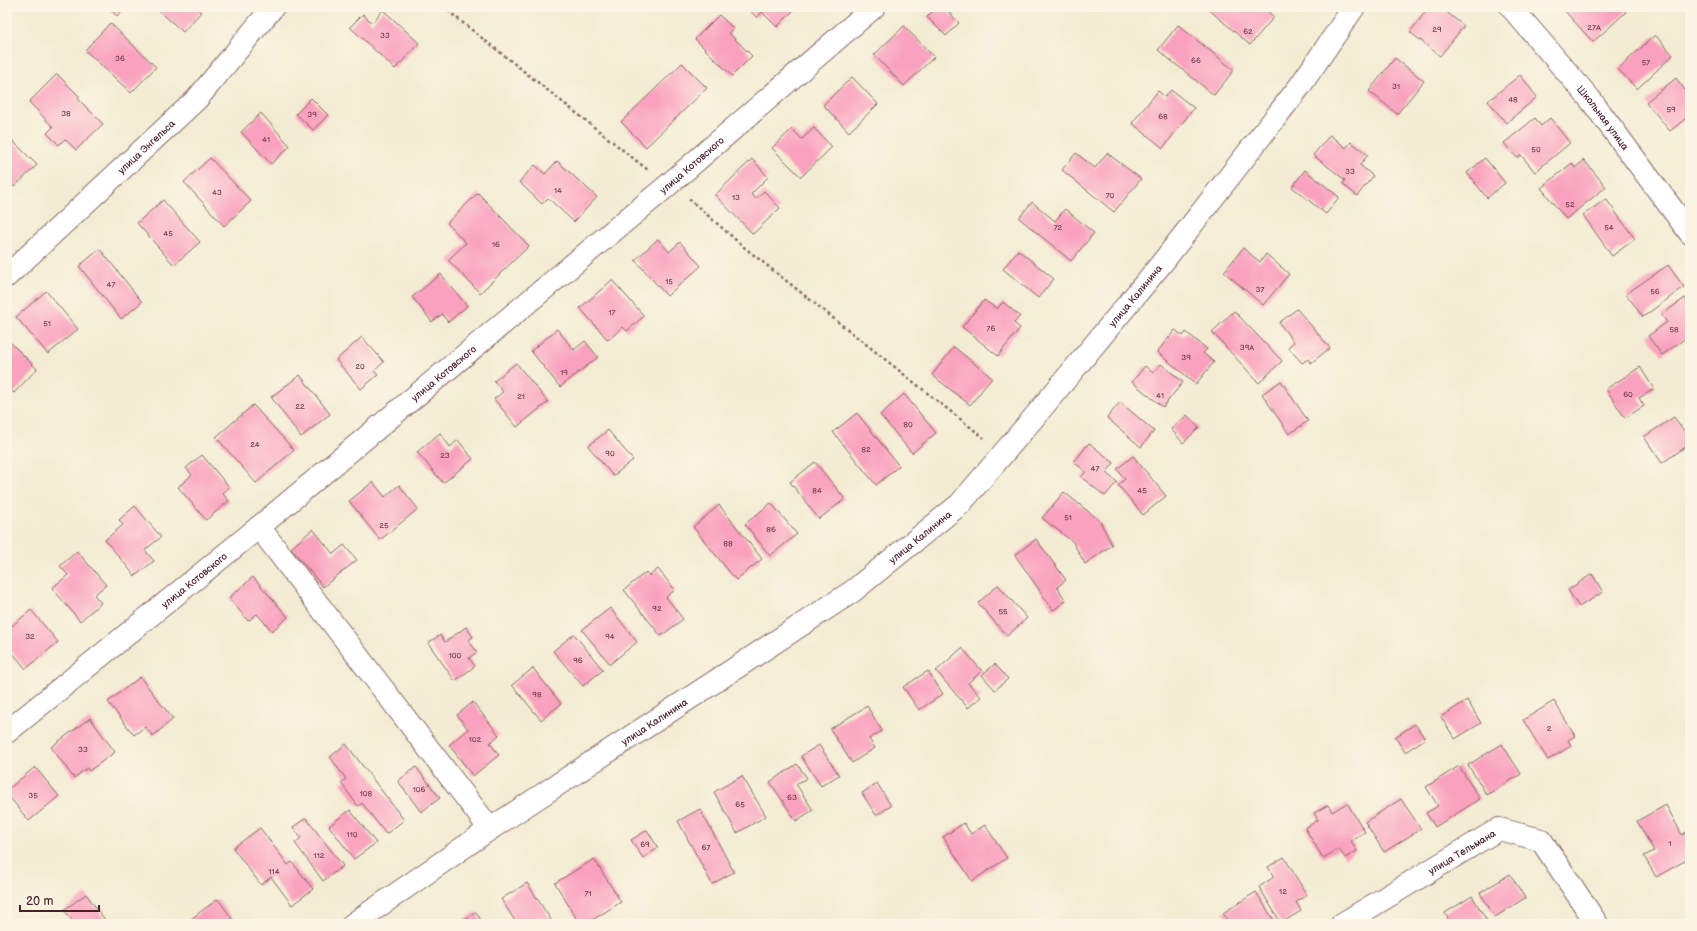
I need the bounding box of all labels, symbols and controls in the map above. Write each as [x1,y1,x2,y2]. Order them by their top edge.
house number: 27А [1587,23,1601,32]
house number: 29 [1432,25,1442,34]
house number: 62 [1243,27,1253,36]
house number: 33 [380,31,390,40]
house number: 36 [115,54,125,63]
house number: 66 [1191,56,1201,65]
house number: 57 [1642,58,1650,67]
house number: 31 [1392,82,1400,91]
street label: Школьная улица [1574,83,1631,153]
house number: 48 [1508,95,1518,104]
house number: 59 [1666,105,1676,114]
house number: 38 [61,109,71,118]
house number: 39 [307,110,317,119]
house number: 68 [1158,112,1168,121]
street label: улица Энгельса [116,118,178,177]
house number: 41 [262,135,270,144]
street label: улица Котовского [658,135,727,197]
house number: 50 [1531,145,1541,154]
house number: 33 [1345,167,1355,176]
house number: 14 [554,186,562,195]
house number: 43 [212,188,222,197]
house number: 70 [1106,191,1115,200]
house number: 13 [732,193,740,202]
house number: 52 [1565,200,1575,209]
house number: 72 [1054,223,1063,232]
house number: 54 [1604,223,1614,232]
house number: 45 [163,229,173,238]
house number: 16 [492,240,500,249]
street label: улица Калинина [1107,263,1165,330]
house number: 15 [665,277,673,286]
house number: 47 [107,280,115,289]
house number: 37 [1256,285,1264,294]
house number: 56 [1650,287,1660,296]
house number: 17 [608,308,616,317]
house number: 51 [43,319,51,328]
house number: 76 [987,324,996,333]
house number: 58 [1669,325,1679,334]
street label: улица Котовского [409,343,479,404]
house number: 39А [1240,343,1254,352]
house number: 39 [1181,353,1191,362]
house number: 20 [355,362,365,371]
house number: 19 [560,368,568,377]
house number: 60 [1623,390,1633,399]
house number: 41 [1156,391,1164,400]
house number: 21 [517,392,525,401]
house number: 22 [295,402,305,411]
house number: 80 [903,420,913,429]
house number: 24 [250,440,260,449]
house number: 82 [861,445,871,454]
house number: 90 [605,449,615,458]
house number: 23 [440,451,450,460]
house number: 47 [1091,464,1099,473]
house number: 84 [812,486,822,495]
house number: 45 [1137,486,1147,495]
street label: улица Калинина [887,508,954,566]
house number: 51 [1064,513,1072,522]
house number: 25 [379,521,389,530]
house number: 86 [766,525,776,534]
house number: 88 [723,539,733,548]
street label: улица Котовского [159,550,230,611]
house number: 92 [652,604,662,613]
house number: 55 [998,607,1008,616]
house number: 32 [25,632,35,641]
house number: 94 [605,632,615,641]
house number: 100 [449,651,462,660]
house number: 96 [573,656,583,665]
house number: 98 [532,690,542,699]
street label: улица Калинина [619,696,690,748]
house number: 2 [1547,724,1552,733]
house number: 102 [469,735,482,744]
house number: 33 [78,745,88,754]
house number: 106 [413,785,425,794]
house number: 108 [360,789,373,798]
house number: 35 [28,791,38,800]
house number: 63 [787,793,797,802]
house number: 65 [735,800,745,809]
street label: улица Тельмана [1426,827,1498,877]
house number: 110 [347,830,358,839]
house number: 1 [1668,839,1672,848]
house number: 69 [640,840,650,849]
house number: 67 [702,843,710,852]
house number: 112 [314,851,325,860]
house number: 114 [268,867,280,876]
scale bar [20,887,99,913]
house number: 12 [1279,887,1287,896]
house number: 71 [584,889,592,898]
text: 20 m [26,894,53,909]

